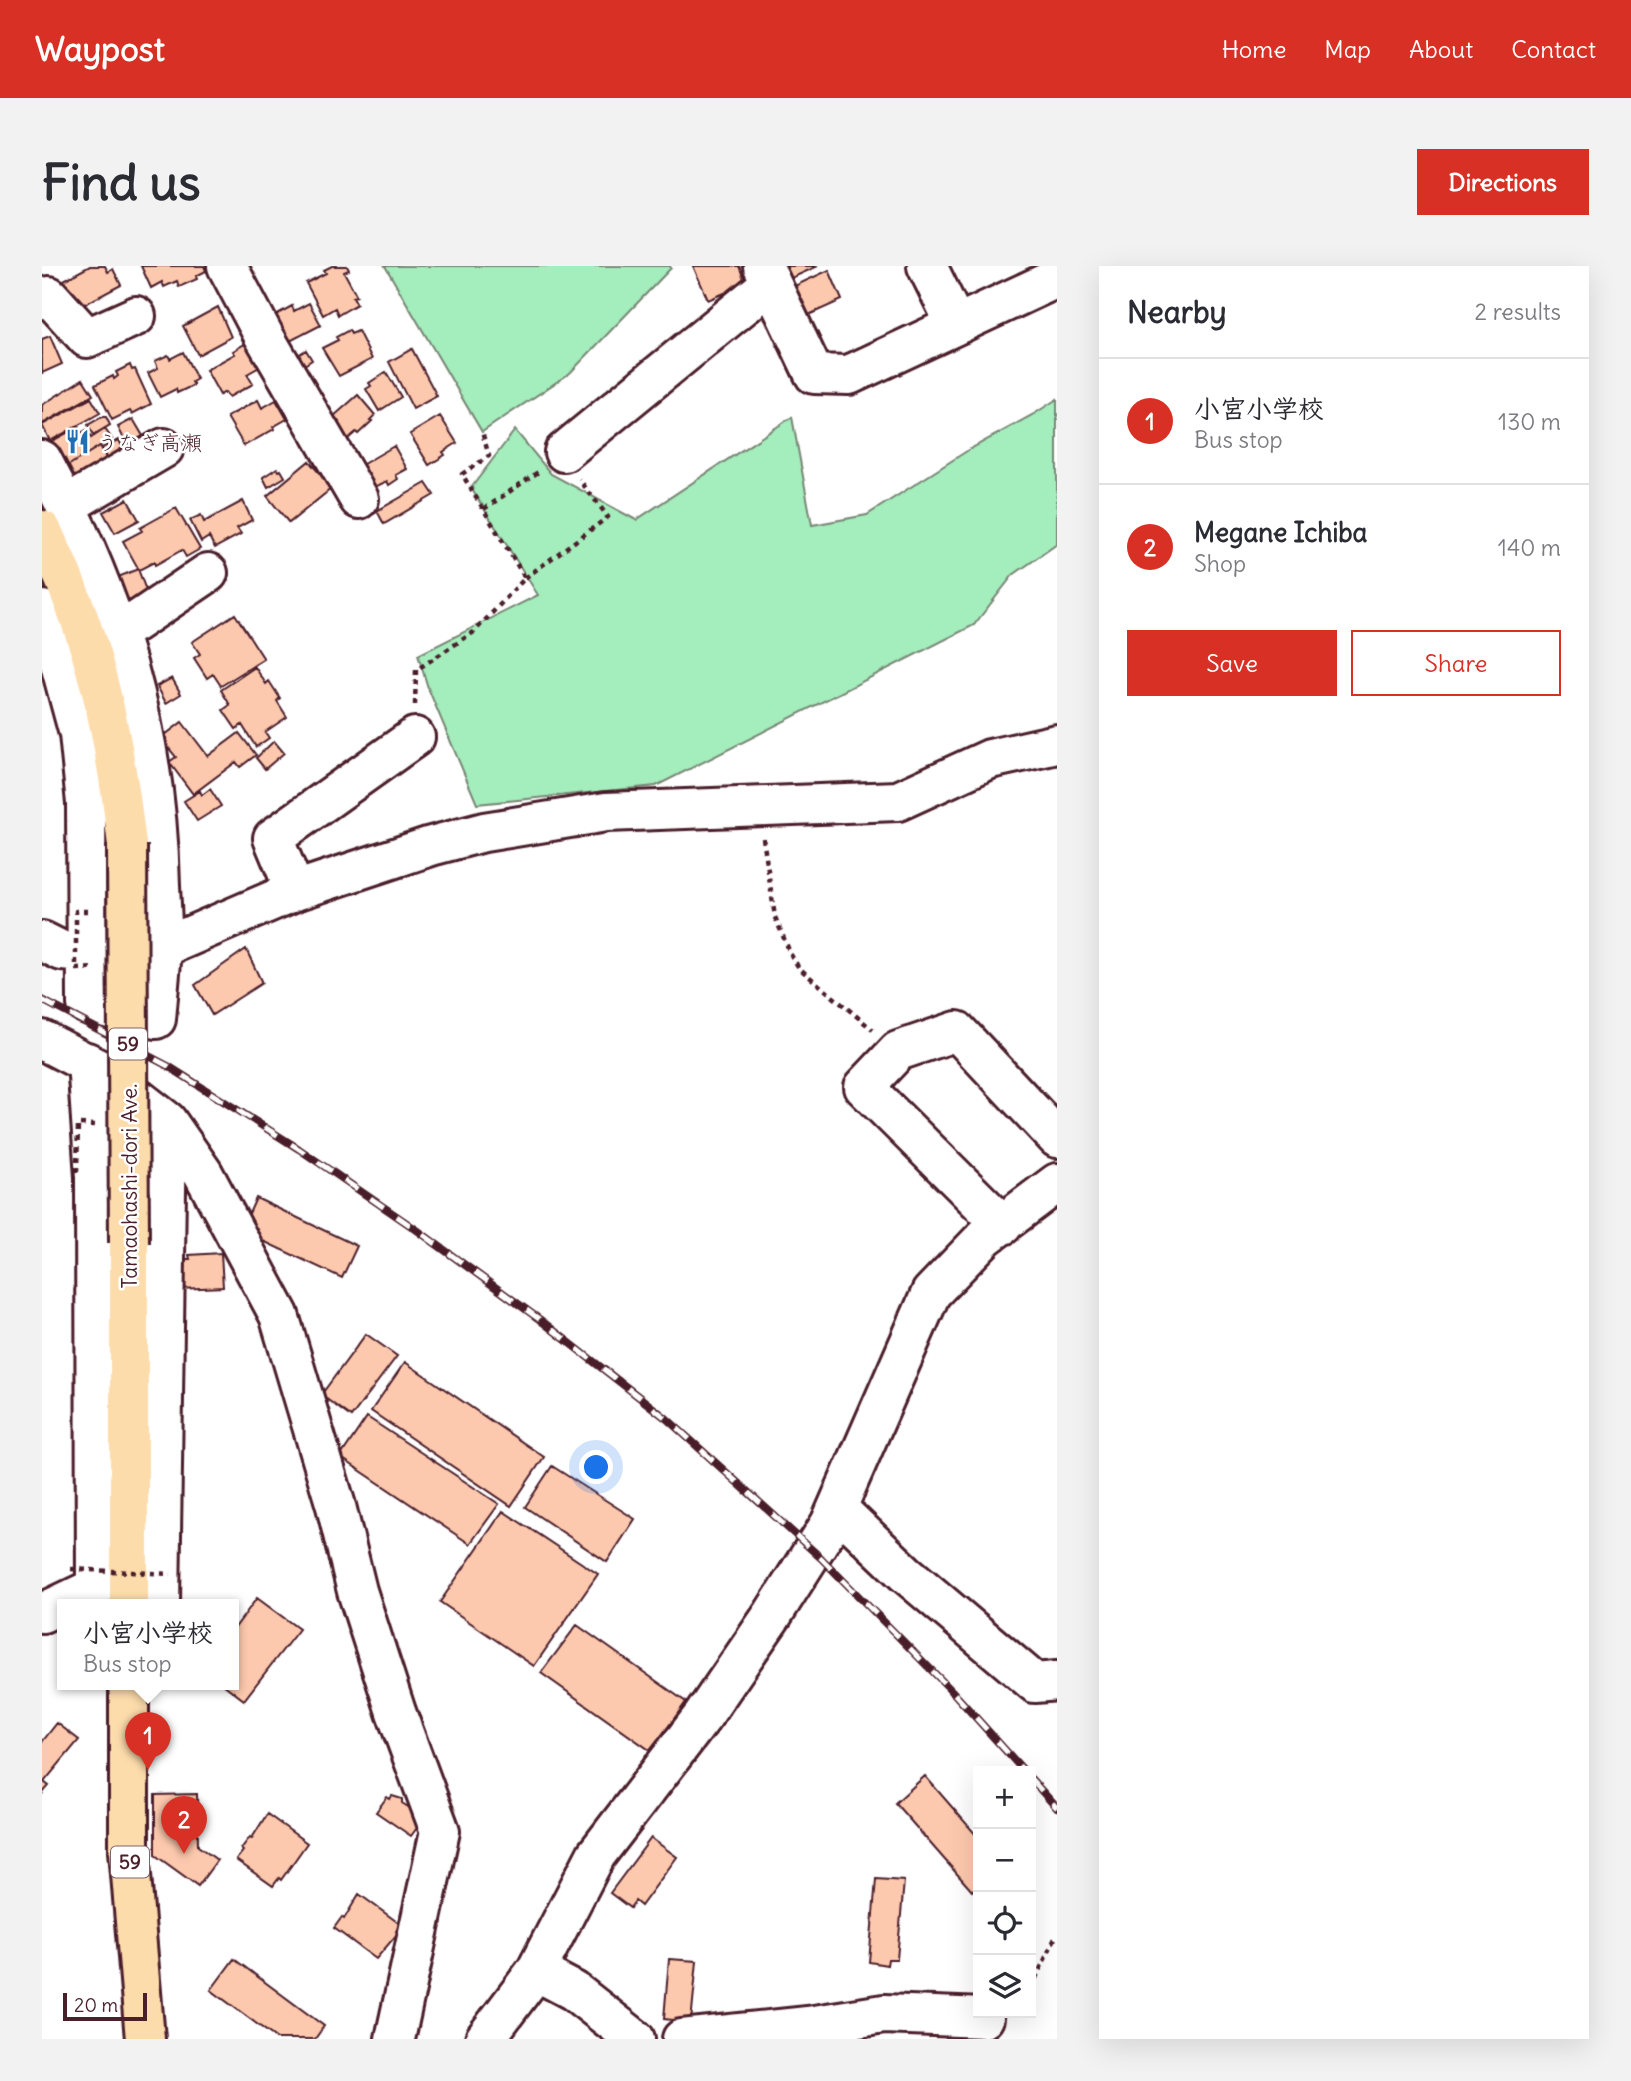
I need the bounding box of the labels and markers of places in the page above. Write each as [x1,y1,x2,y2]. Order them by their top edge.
restaurant icon: うなぎ高瀬 [63,428,91,456]
place label: うなぎ高瀬 [97,429,202,456]
pin: 1 [125,1712,171,1770]
pin: 2 [161,1796,207,1854]

